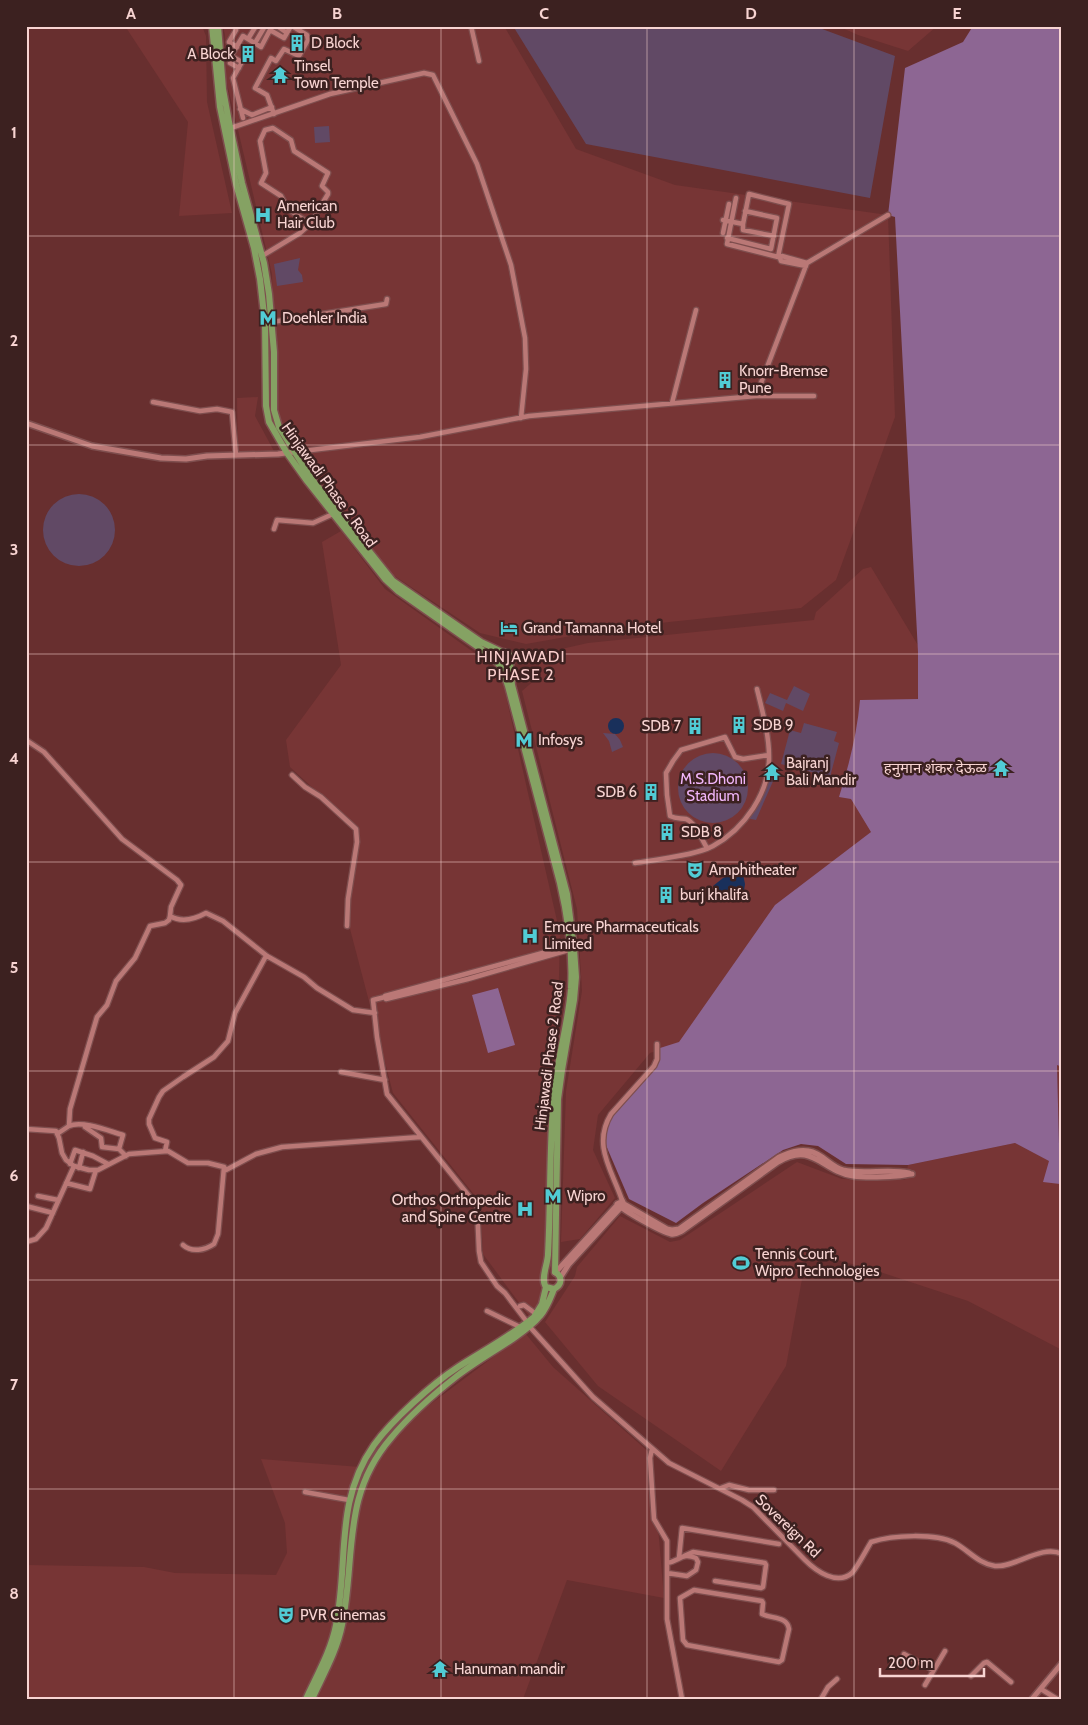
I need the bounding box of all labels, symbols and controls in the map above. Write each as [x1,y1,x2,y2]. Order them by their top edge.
text: A [126,4,136,23]
text: B [332,4,342,23]
text: C [539,4,549,23]
text: D [745,4,757,23]
text: E [952,4,962,23]
building icon: D Block [287,33,307,53]
place label: D Block [311,34,360,52]
building icon: A Block [238,44,258,64]
place label: A Block [187,45,234,63]
place label: Tinsel Town Temple [294,57,379,92]
temple icon: Tinsel Town Temple [270,65,290,85]
text: 1 [11,123,17,142]
place label: American Hair Club [277,197,337,232]
hospital icon: American Hair Club [253,205,273,225]
metro station icon: Doehler India [258,308,278,328]
place label: Doehler India [282,309,368,327]
text: 2 [10,331,18,350]
place label: Knorr-Bremse Pune [739,362,828,397]
building icon: Knorr-Bremse Pune [715,370,735,390]
street label: Hinjawadi Phase 2 Road [278,419,380,551]
text: 3 [10,540,18,559]
hotel icon: Grand Tamanna Hotel [499,618,519,638]
place label: Grand Tamanna Hotel [523,619,662,637]
district label: HINJAWADI PHASE 2 [476,647,566,684]
building icon: SDB 9 [729,715,749,735]
building icon: SDB 7 [685,716,705,736]
place label: SDB 9 [753,716,794,734]
place label: SDB 7 [641,717,681,735]
metro station icon: Infosys [514,730,534,750]
place label: Infosys [538,731,583,749]
text: 4 [9,749,19,768]
place label: Bajranj Bali Mandir [786,754,856,789]
temple icon: हनुमान शंकर देऊळ [991,758,1011,778]
place label: हनुमान शंकर देऊळ [884,759,988,778]
temple icon: Bajranj Bali Mandir [762,762,782,782]
park label: M.S.Dhoni Stadium [680,770,746,805]
building icon: SDB 6 [641,782,661,802]
place label: SDB 6 [596,783,637,801]
building icon: SDB 8 [657,822,677,842]
place label: SDB 8 [681,823,722,841]
theatre icon: Amphitheater [685,860,705,880]
place label: Amphitheater [709,861,797,879]
building icon: burj khalifa [656,885,676,905]
place label: burj khalifa [680,886,749,904]
place label: Emcure Pharmaceuticals Limited [544,918,699,953]
hospital icon: Emcure Pharmaceuticals Limited [520,926,540,946]
text: 5 [10,958,18,977]
street label: Hinjawadi Phase 2 Road [531,980,567,1132]
text: 6 [10,1166,19,1185]
metro station icon: Wipro [543,1186,563,1206]
place label: Wipro [567,1187,605,1205]
place label: Orthos Orthopedic and Spine Centre [392,1191,511,1226]
hospital icon: Orthos Orthopedic and Spine Centre [515,1199,535,1219]
place label: Tennis Court, Wipro Technologies [755,1245,879,1280]
sports icon: Tennis Court, Wipro Technologies [731,1253,751,1273]
text: 7 [10,1375,19,1394]
street label: Sovereign Rd [752,1491,824,1561]
text: 8 [9,1584,19,1603]
theatre icon: PVR Cinemas [276,1605,296,1625]
place label: PVR Cinemas [300,1606,386,1624]
scale bar [880,1645,984,1677]
text: 200 m [888,1654,933,1672]
temple icon: Hanuman mandir [430,1659,450,1679]
place label: Hanuman mandir [454,1660,565,1678]

